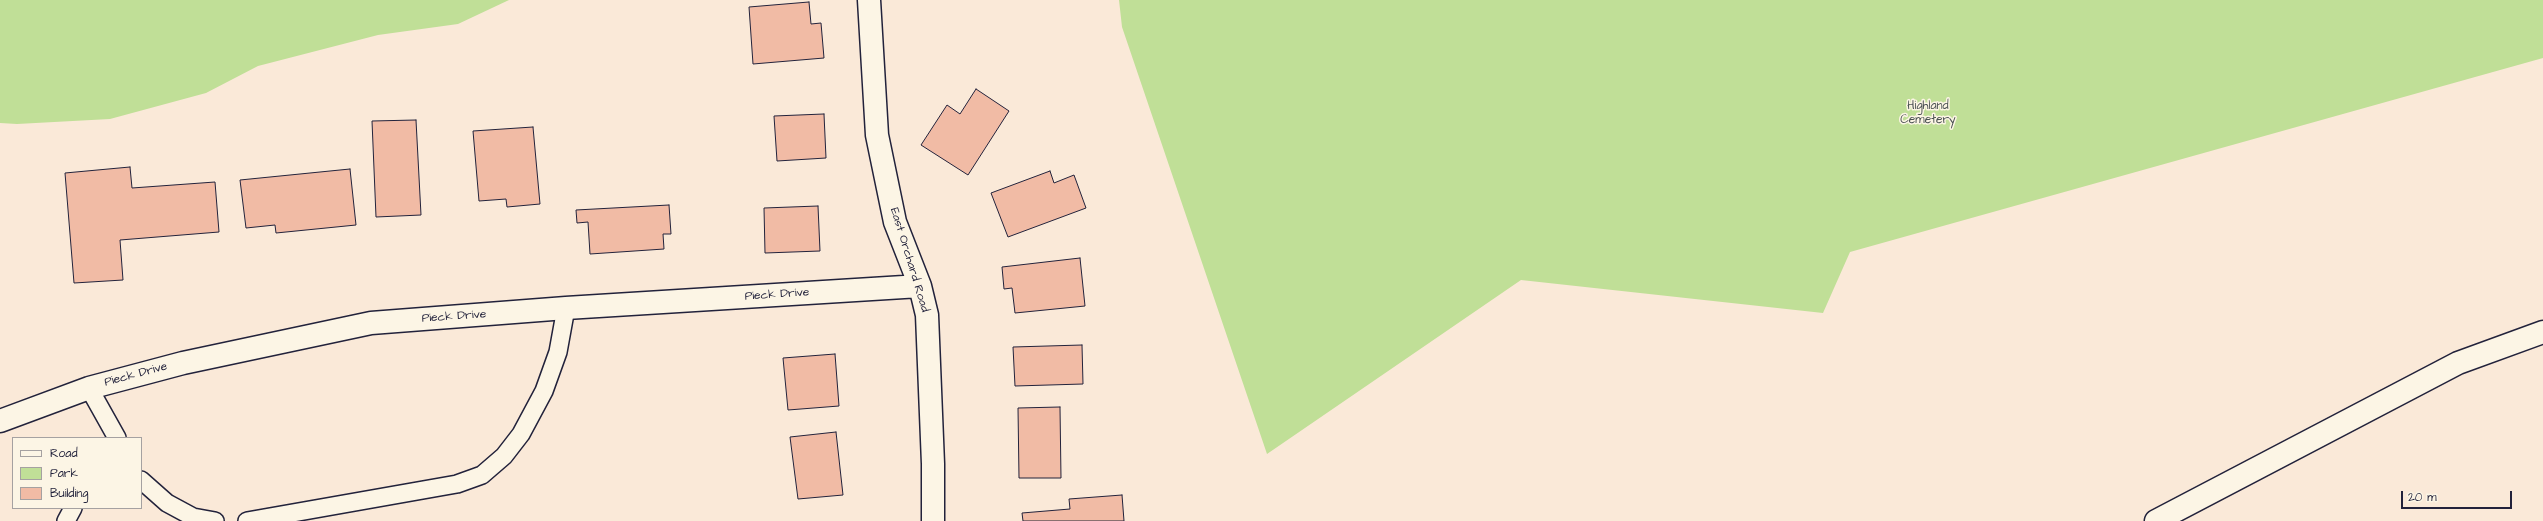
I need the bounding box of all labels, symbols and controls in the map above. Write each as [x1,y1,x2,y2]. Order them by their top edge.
park label: Highland Cemetery [1900,99,1956,127]
street label: East Orchard Road [886,206,932,314]
street label: Pieck Drive [744,286,810,304]
street label: Pieck Drive [421,308,487,326]
street label: Pieck Drive [103,360,169,390]
legend [12,437,142,509]
text: Road [50,445,78,462]
text: Park [50,465,78,482]
scale bar [2403,483,2514,509]
text: Building [50,485,88,502]
text: 20 m [2408,489,2437,506]

